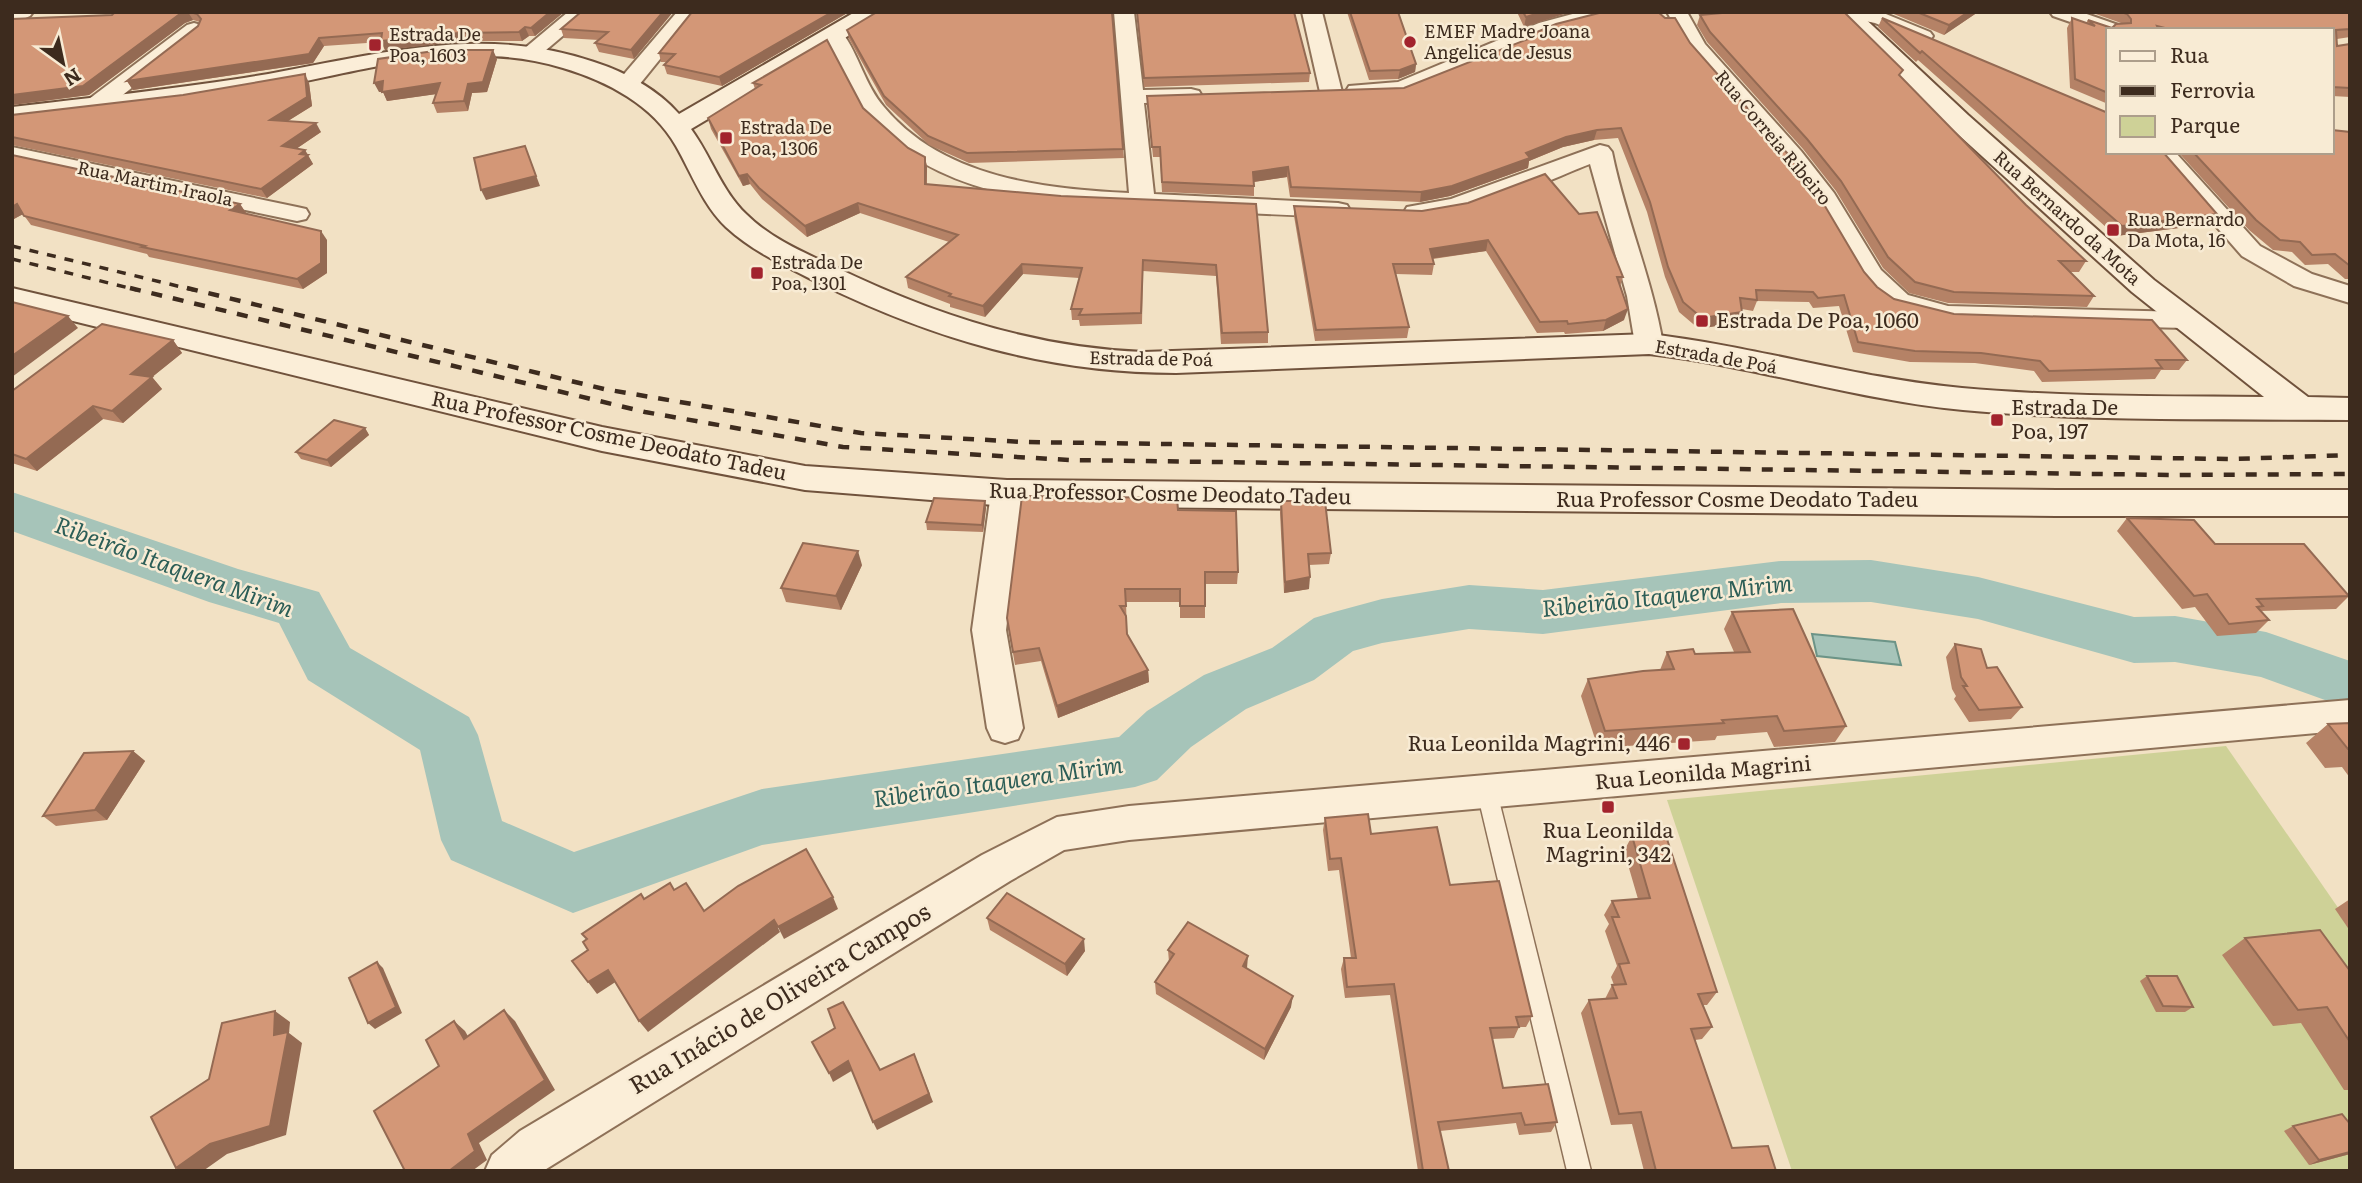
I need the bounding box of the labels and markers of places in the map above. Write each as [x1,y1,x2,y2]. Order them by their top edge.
place label: EMEF Madre Joana Angelica de Jesus [1424,17,1590,65]
place label: Estrada De Poa, 1603 [389,20,481,68]
marker: EMEF Madre Joana Angelica de Jesus [1402,34,1418,50]
marker: Estrada De Poa, 1603 [367,37,383,53]
place label: Estrada De Poa, 1306 [740,113,832,161]
marker: Estrada De Poa, 1306 [718,130,734,146]
place label: Rua Bernardo Da Mota, 16 [2127,205,2245,253]
marker: Rua Bernardo Da Mota, 16 [2105,222,2121,238]
place label: Estrada De Poa, 1301 [771,248,863,296]
marker: Estrada De Poa, 1301 [749,265,765,281]
place label: Estrada De Poa, 1060 [1716,303,1919,334]
marker: Estrada De Poa, 1060 [1694,313,1710,329]
place label: Estrada De Poa, 197 [2011,390,2118,445]
marker: Estrada De Poa, 197 [1989,412,2005,428]
place label: Rua Leonilda Magrini, 446 [1407,726,1670,757]
marker: Rua Leonilda Magrini, 446 [1676,736,1692,752]
marker: Rua Leonilda Magrini, 342 [1600,799,1616,815]
place label: Rua Leonilda Magrini, 342 [1542,813,1674,868]

